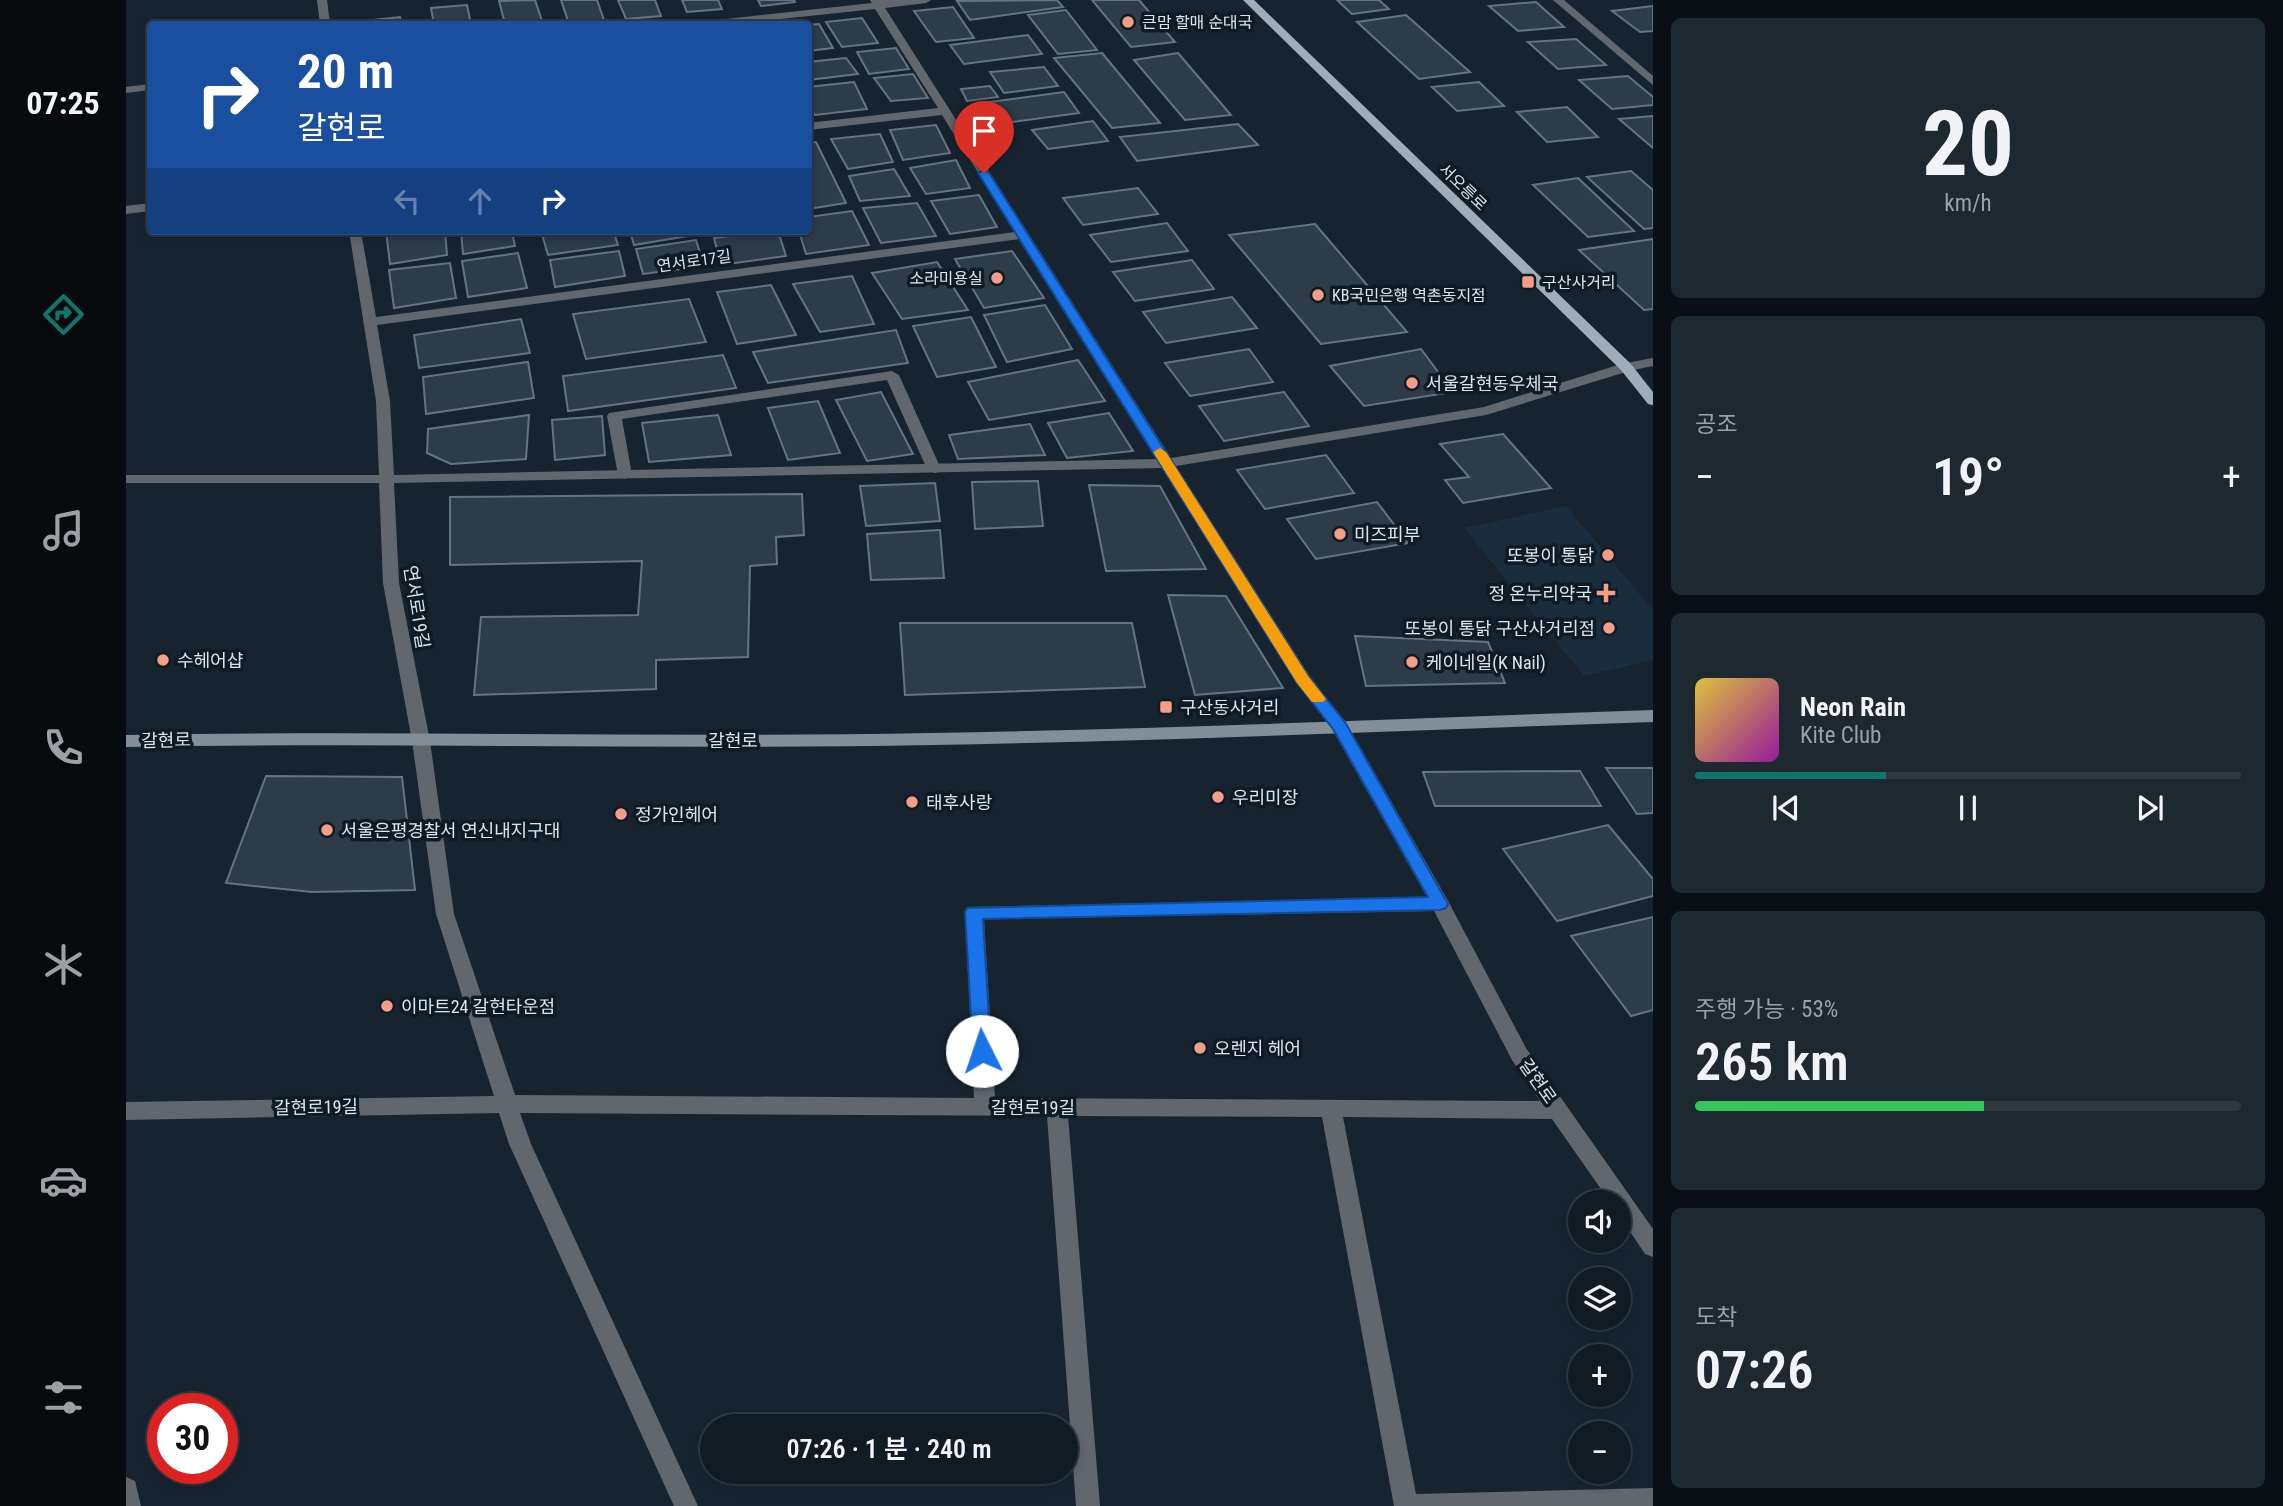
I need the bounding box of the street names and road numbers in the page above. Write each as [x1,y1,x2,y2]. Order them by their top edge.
street label: 서오릉로 [1435,160,1491,214]
street label: 연서로17길 [656,246,732,276]
street label: 연서로19길 [400,564,434,650]
street label: 갈현로 [141,729,191,751]
street label: 갈현로 [708,730,758,751]
street label: 갈현로 [1515,1055,1561,1107]
street label: 갈현로19길 [274,1096,358,1118]
street label: 갈현로19길 [991,1097,1075,1118]

